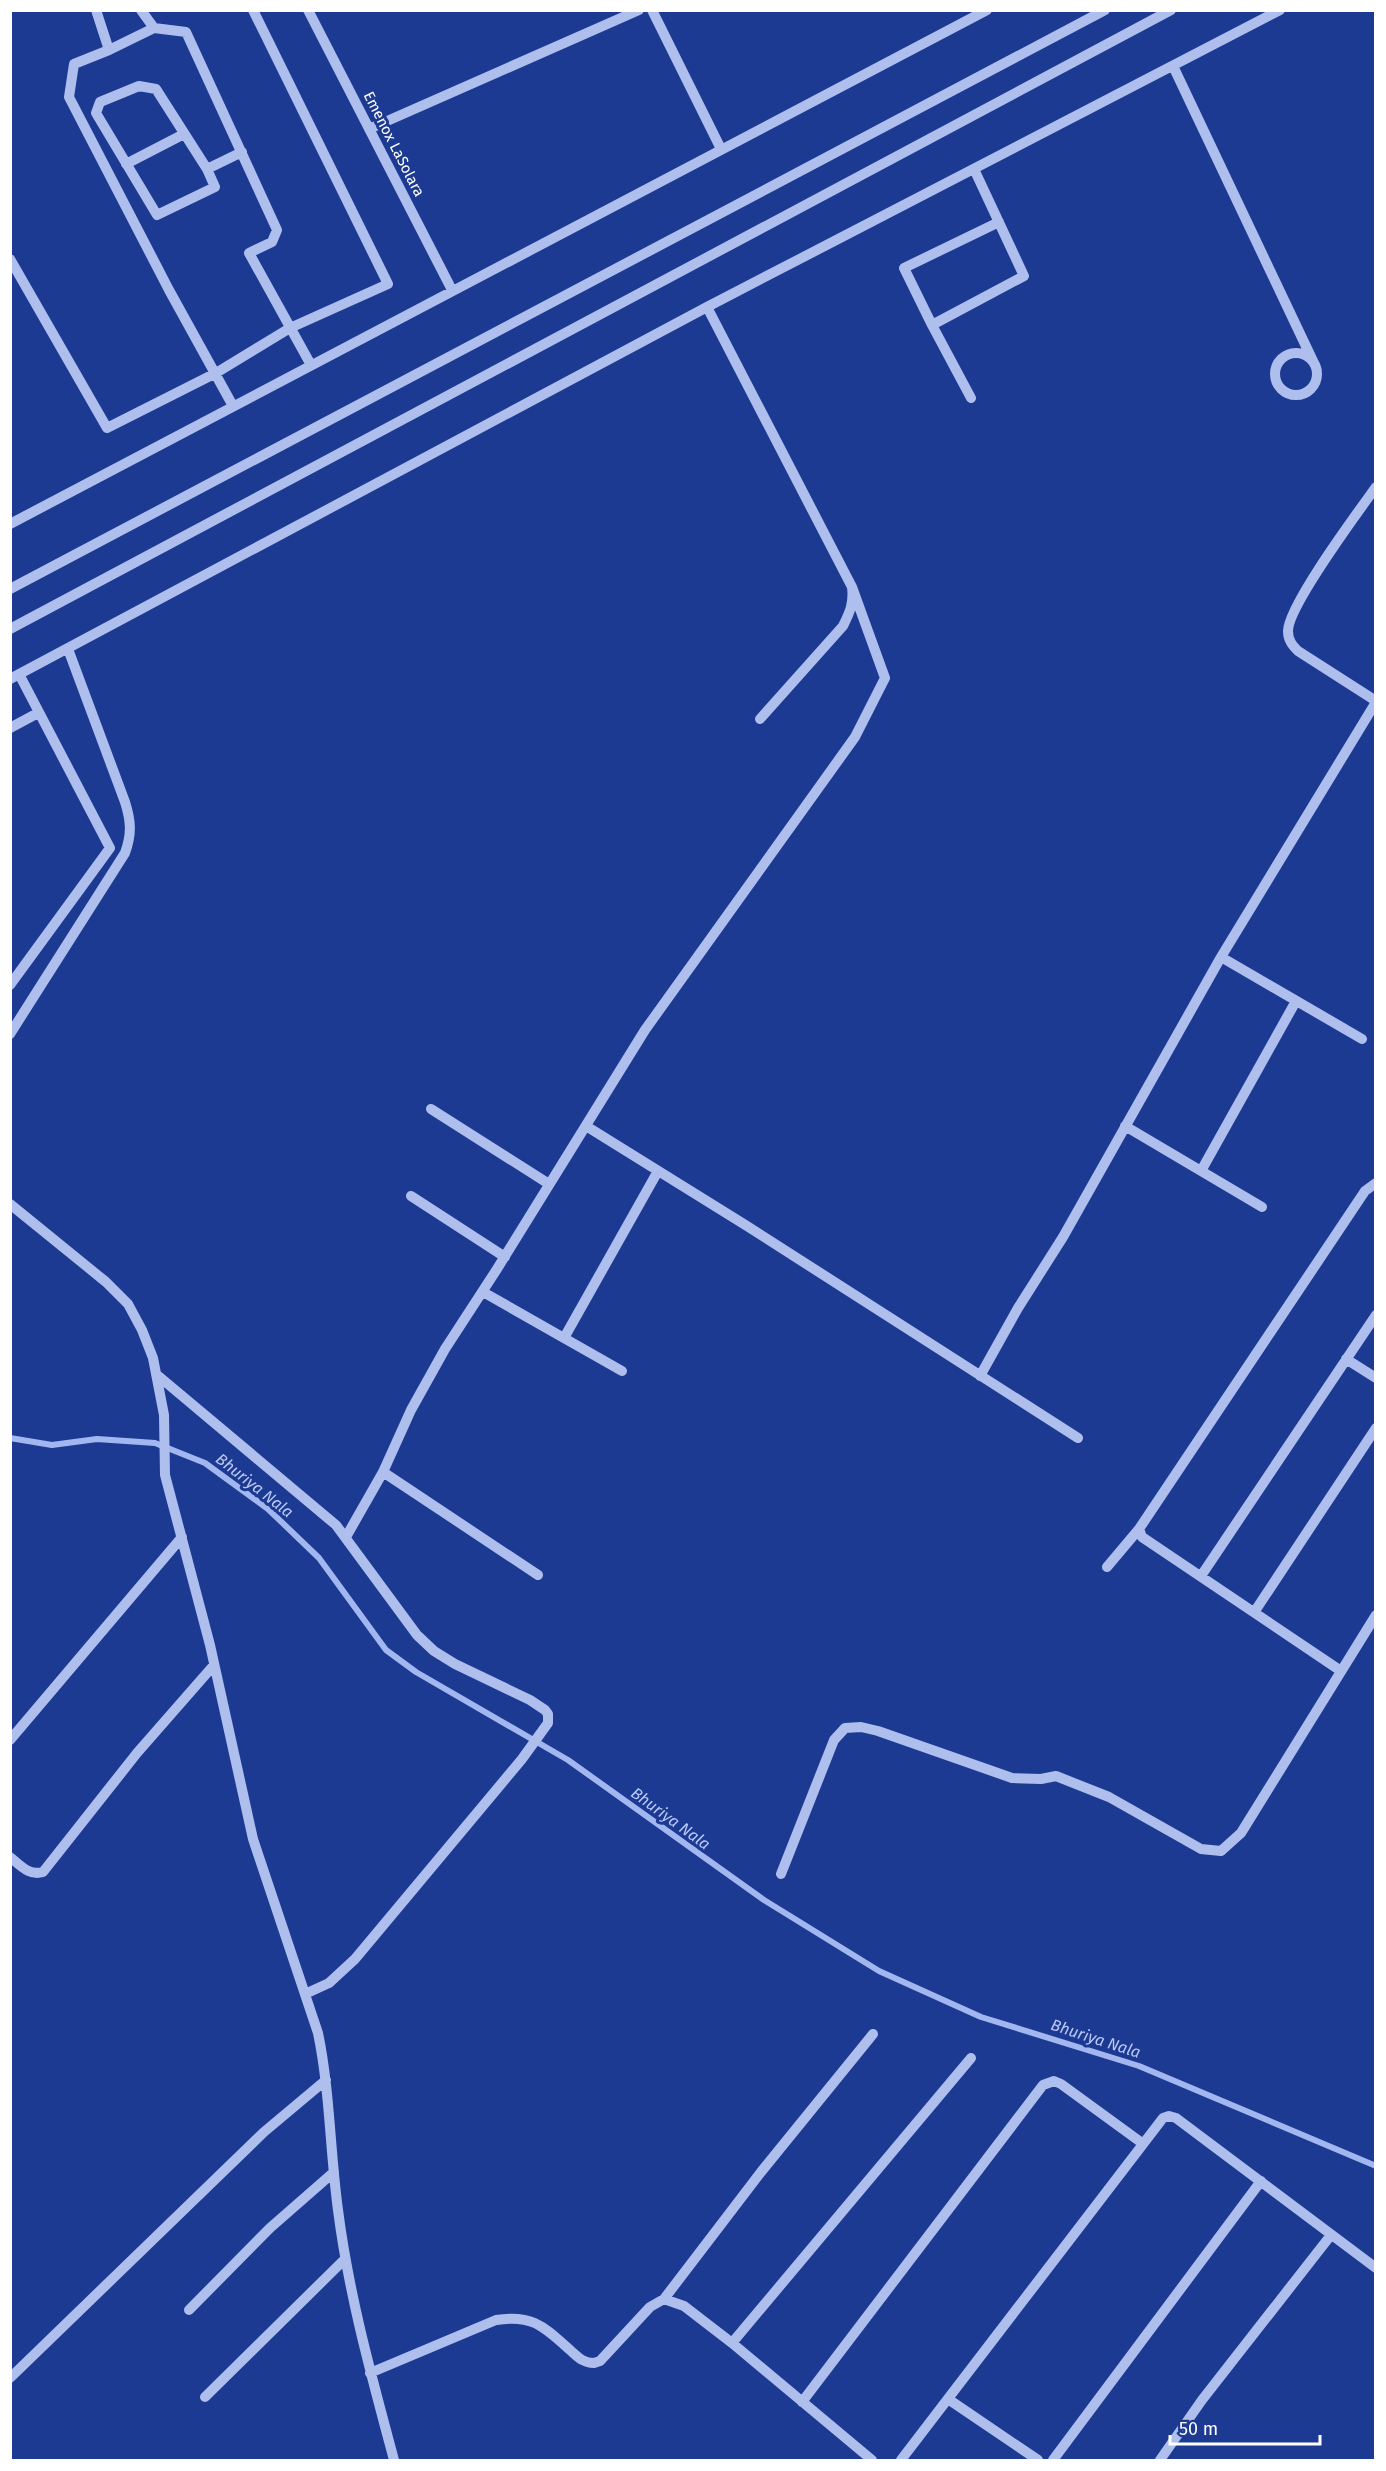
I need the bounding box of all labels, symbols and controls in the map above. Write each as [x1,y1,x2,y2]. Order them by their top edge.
street label: Emenox LaSolara [360,88,428,200]
water label: Bhuriya Nala [212,1449,297,1522]
water label: Bhuriya Nala [627,1783,714,1853]
water label: Bhuriya Nala [1049,2015,1143,2062]
scale bar [1170,2408,1320,2446]
text: 50 m [1179,2418,1218,2440]

